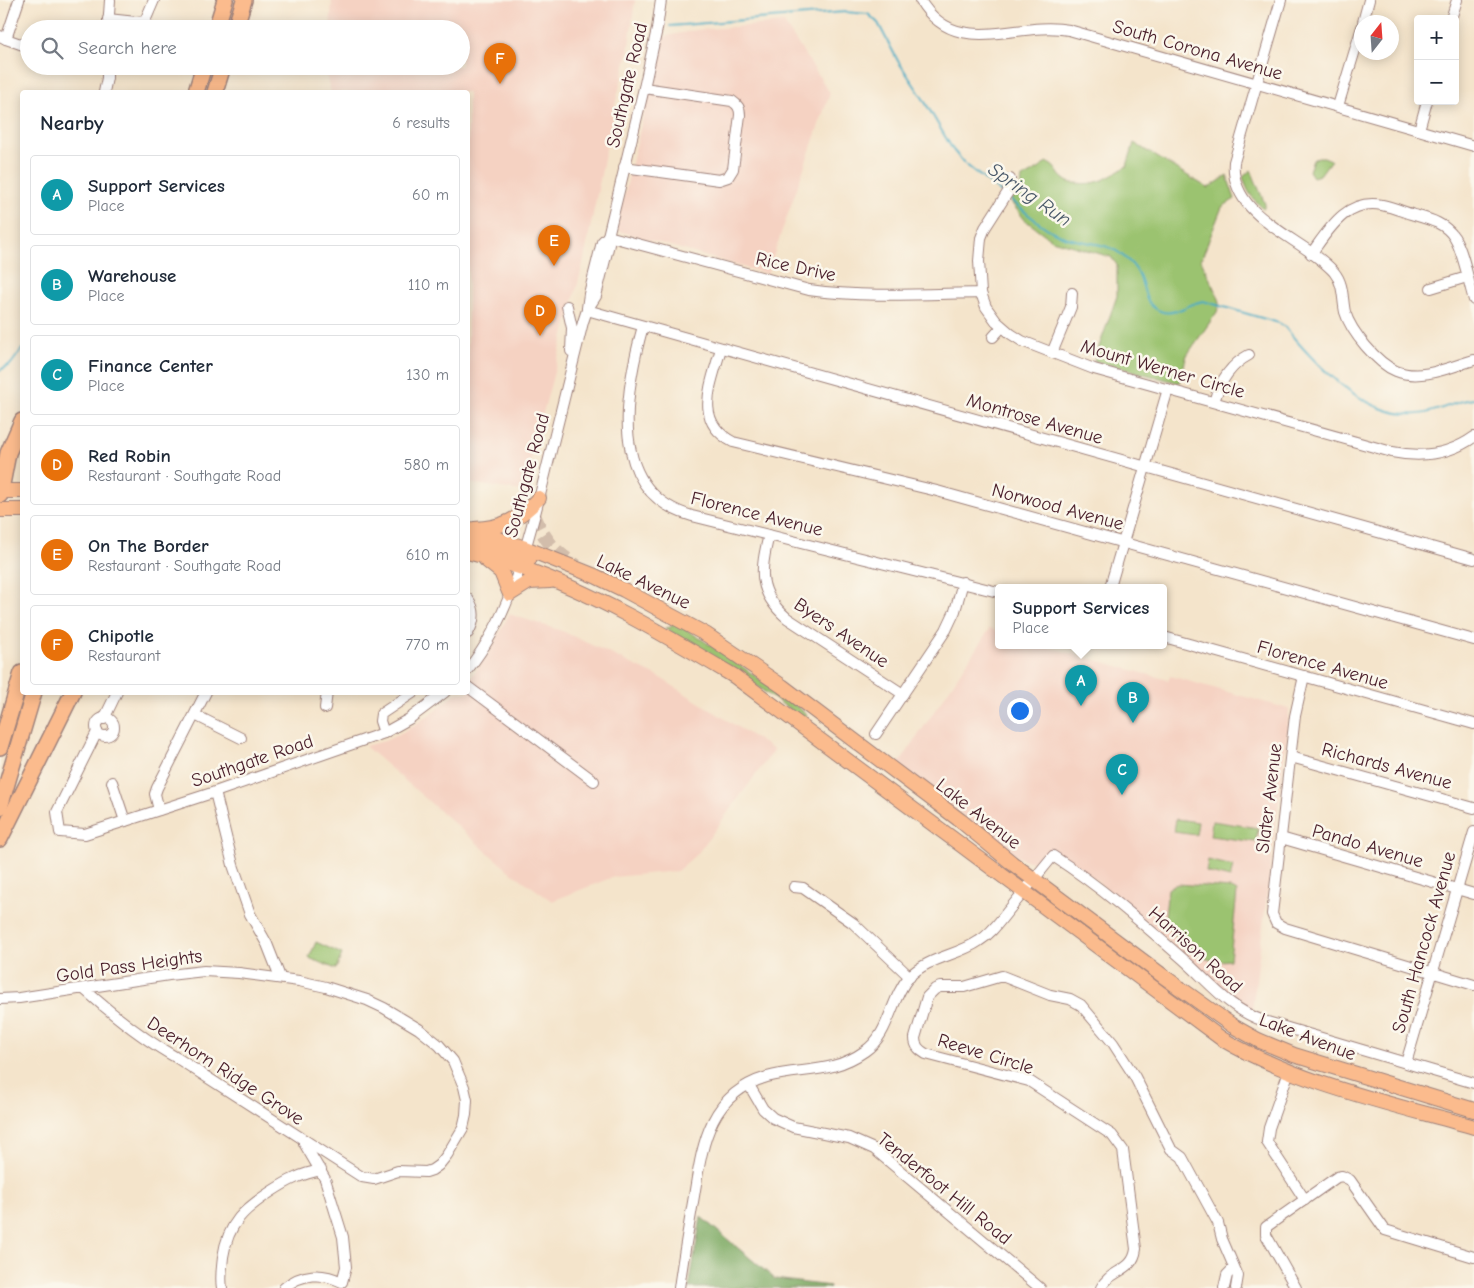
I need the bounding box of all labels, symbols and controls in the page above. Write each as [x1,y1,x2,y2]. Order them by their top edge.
street label: South Corona Avenue [1110,15,1285,85]
north arrow [1354,15,1399,60]
map controls [1414,15,1459,105]
button: + [1414,15,1459,60]
search box [20,20,470,75]
street label: Southgate Road [602,21,652,150]
icon: search [38,34,66,62]
text: Search here [78,37,177,59]
pin: F [484,43,516,84]
button: − [1414,60,1459,105]
text: Nearby [40,111,104,135]
text: 6 results [392,114,450,132]
water label: Spring Run [984,158,1076,231]
text: Support Services [88,175,225,197]
text: A [53,186,61,204]
text: 60 m [412,186,449,204]
text: Place [88,197,124,215]
pin: E [538,225,570,266]
street label: Rice Drive [754,248,838,286]
text: Warehouse [88,265,176,287]
text: B [52,276,62,294]
text: 110 m [408,276,449,294]
text: Place [88,287,124,305]
pin: D [524,295,556,336]
street label: Mount Werner Circle [1078,335,1247,403]
text: Finance Center [88,355,213,377]
text: C [52,366,62,384]
text: 130 m [406,366,449,384]
text: Place [88,377,124,395]
street label: Montrose Avenue [964,389,1105,449]
street label: Southgate Road [500,411,554,540]
text: Red Robin [88,445,171,467]
text: D [52,456,62,474]
text: 580 m [404,456,449,474]
text: Restaurant · Southgate Road [88,467,281,485]
street label: Norwood Avenue [989,479,1126,535]
street label: Florence Avenue [688,487,825,541]
text: On The Border [88,535,209,557]
text: E [52,546,62,564]
text: 610 m [406,546,449,564]
street label: Lake Avenue [593,550,694,614]
text: Restaurant · Southgate Road [88,557,281,575]
popup [995,584,1167,649]
street label: Byers Avenue [790,593,893,672]
text: Support Services [1013,597,1149,619]
text: Place [1013,619,1049,637]
text: Chipotle [88,625,154,647]
text: F [52,636,62,654]
text: 770 m [406,636,449,654]
street label: Florence Avenue [1255,636,1391,694]
text: Restaurant [88,647,160,665]
pin: A [1065,665,1097,706]
pin: B [1117,682,1149,723]
your location [1007,698,1033,724]
street label: Southgate Road [188,730,316,792]
street label: Richards Avenue [1319,738,1454,794]
street label: Slater Avenue [1251,742,1287,854]
pin: C [1106,754,1138,795]
street label: Lake Avenue [932,774,1025,854]
street label: Pando Avenue [1310,820,1426,872]
street label: South Hancock Avenue [1387,849,1460,1036]
street label: Harrison Road [1144,902,1247,998]
street label: Gold Pass Heights [55,945,204,987]
street label: Lake Avenue [1256,1008,1359,1065]
street label: Deerhorn Ridge Grove [143,1012,308,1130]
street label: Reeve Circle [935,1029,1036,1079]
street label: Tenderfoot Hill Road [873,1128,1016,1250]

